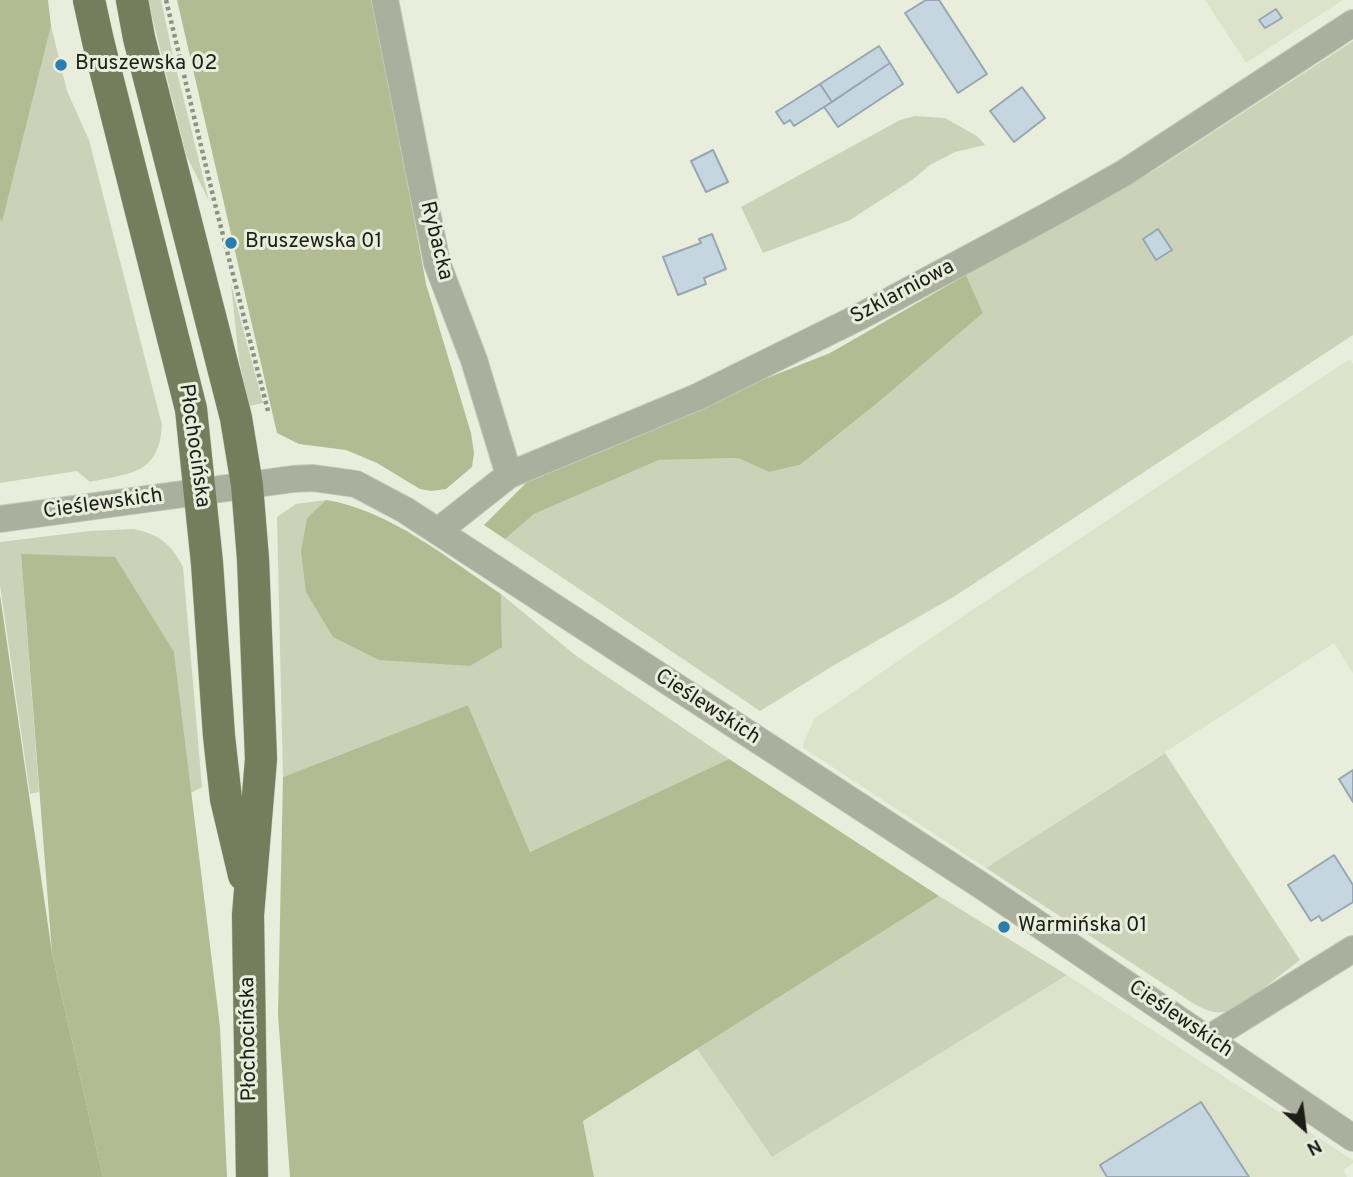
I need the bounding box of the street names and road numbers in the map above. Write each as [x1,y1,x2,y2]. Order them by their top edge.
street label: Rybacka [413,199,457,283]
street label: Szklarniowa [847,255,959,331]
street label: Płochocińska [172,383,214,509]
street label: Cieślewskich [42,484,164,526]
street label: Cieślewskich [650,665,764,751]
street label: Płochocińska [236,976,264,1102]
street label: Cieślewskich [1123,976,1237,1064]

